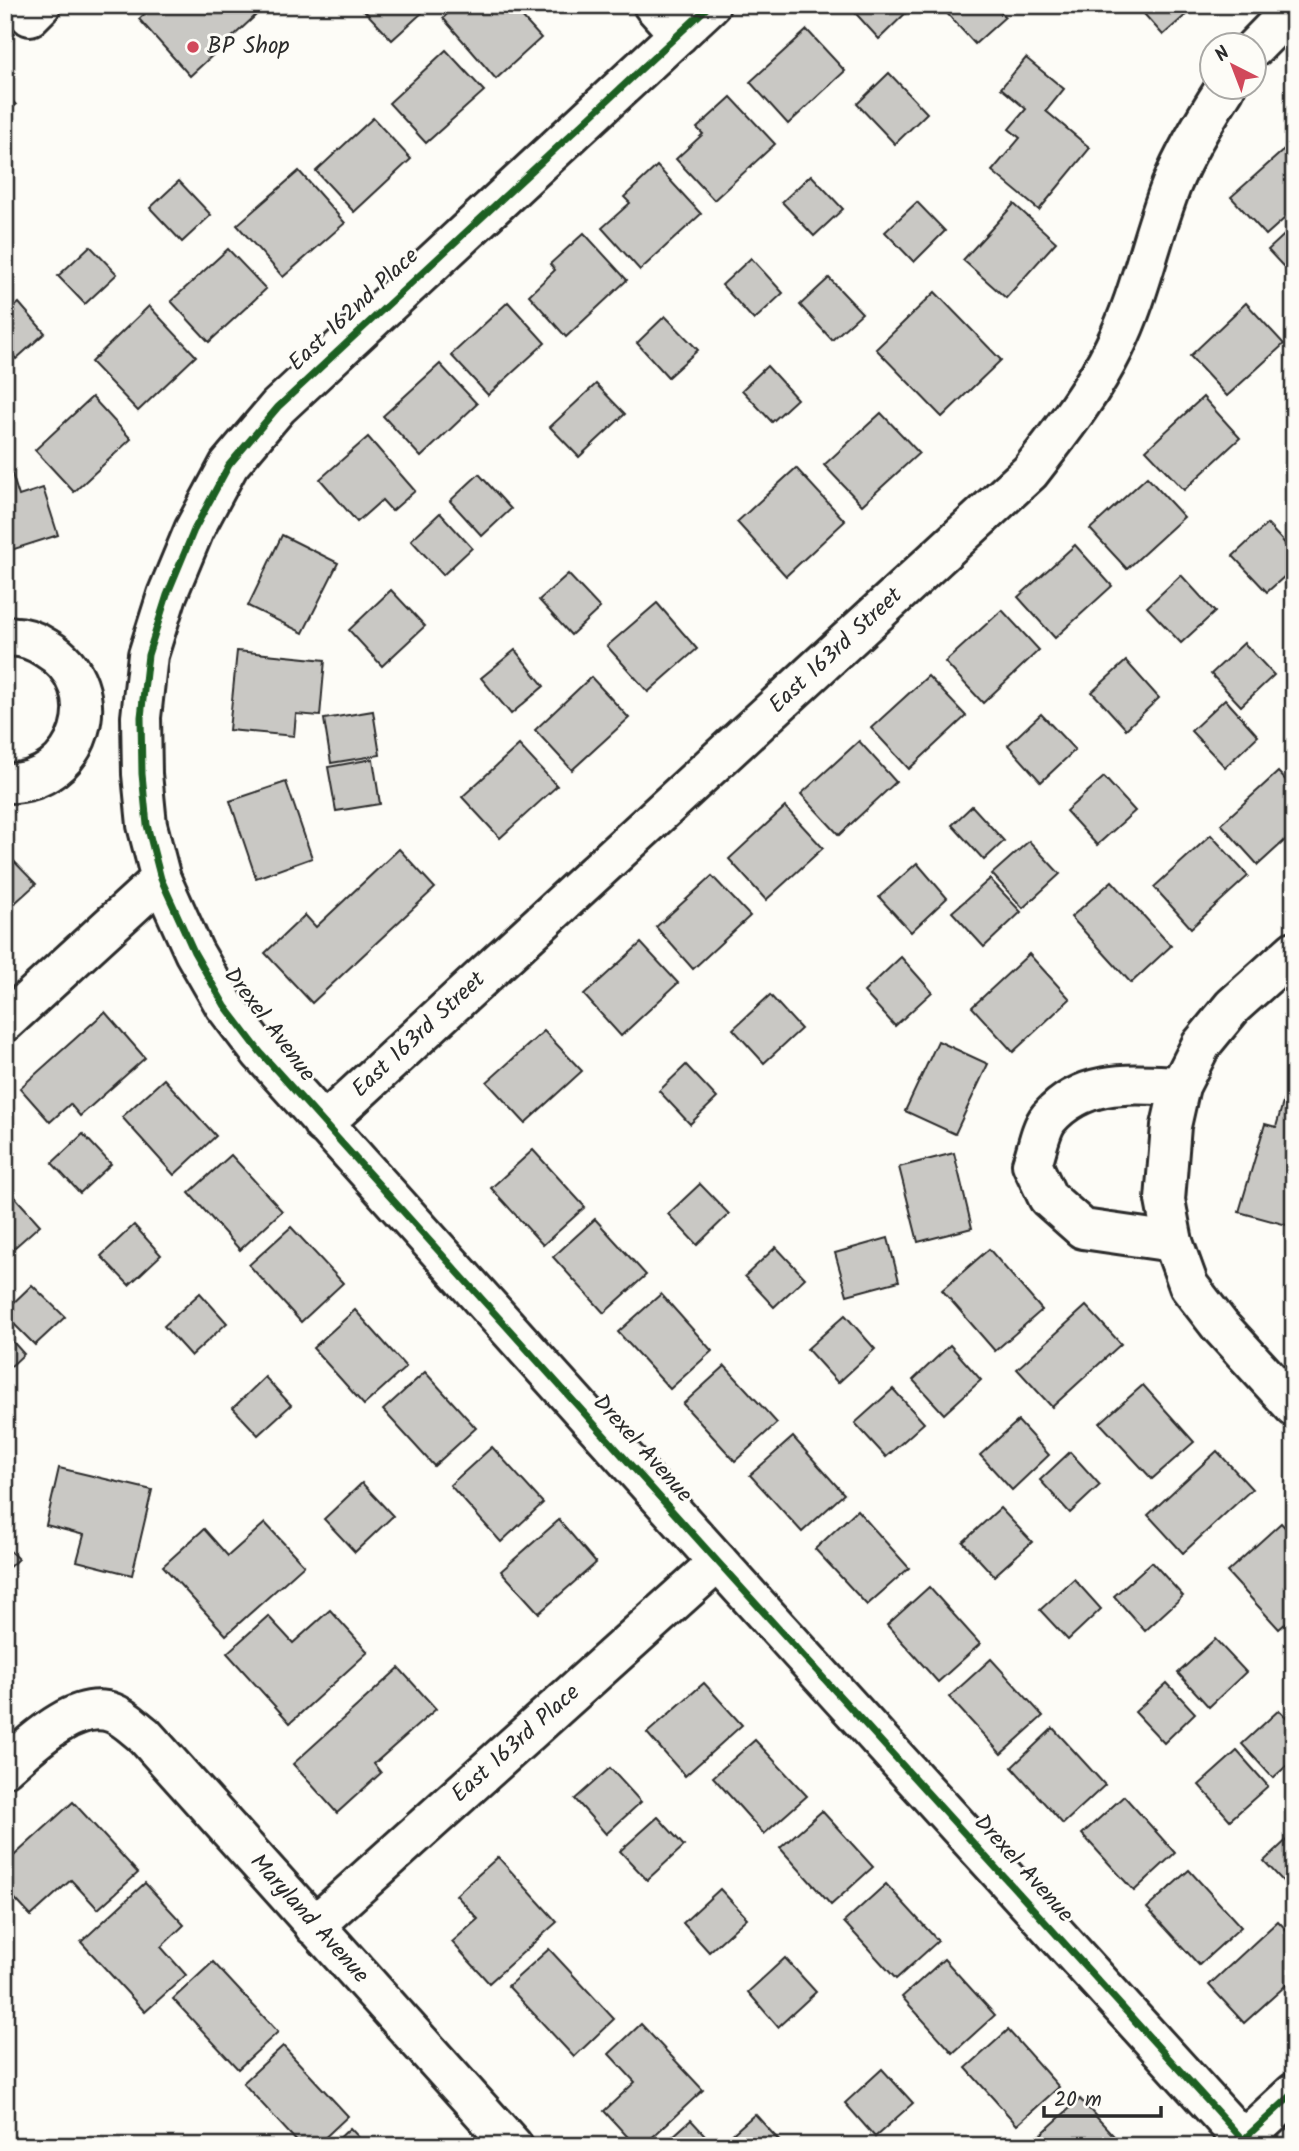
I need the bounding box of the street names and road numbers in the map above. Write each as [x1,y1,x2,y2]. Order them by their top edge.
street label: East 162nd Place [280,240,428,380]
street label: East 163rd Street [761,578,912,723]
street label: Drexel Avenue [214,960,324,1090]
street label: East 163rd Street [344,962,495,1107]
street label: Drexel Avenue [583,1387,701,1511]
street label: East 163rd Place [443,1676,589,1812]
street label: Drexel Avenue [964,1807,1082,1931]
street label: Maryland Avenue [241,1846,377,1992]

